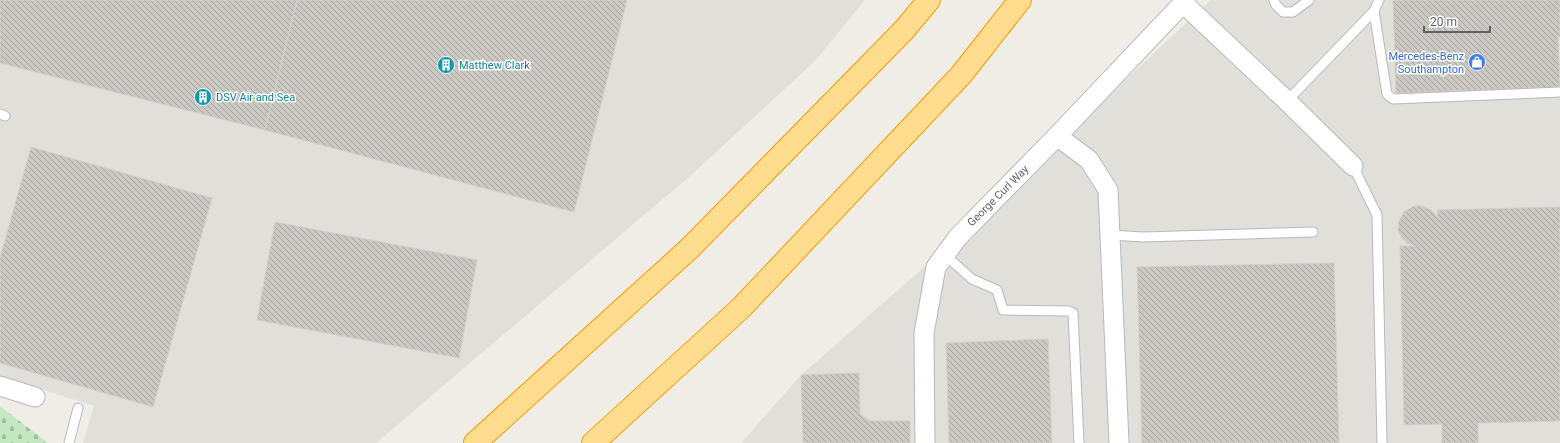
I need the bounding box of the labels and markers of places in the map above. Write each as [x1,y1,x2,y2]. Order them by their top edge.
place label: Mercedes-Benz Southampton [1388,50,1465,76]
shop icon: Mercedes-Benz Southampton [1467,52,1487,72]
building icon: Matthew Clark [436,55,456,75]
place label: Matthew Clark [459,59,530,72]
building icon: DSV Air and Sea [193,87,213,107]
place label: DSV Air and Sea [216,91,295,104]

